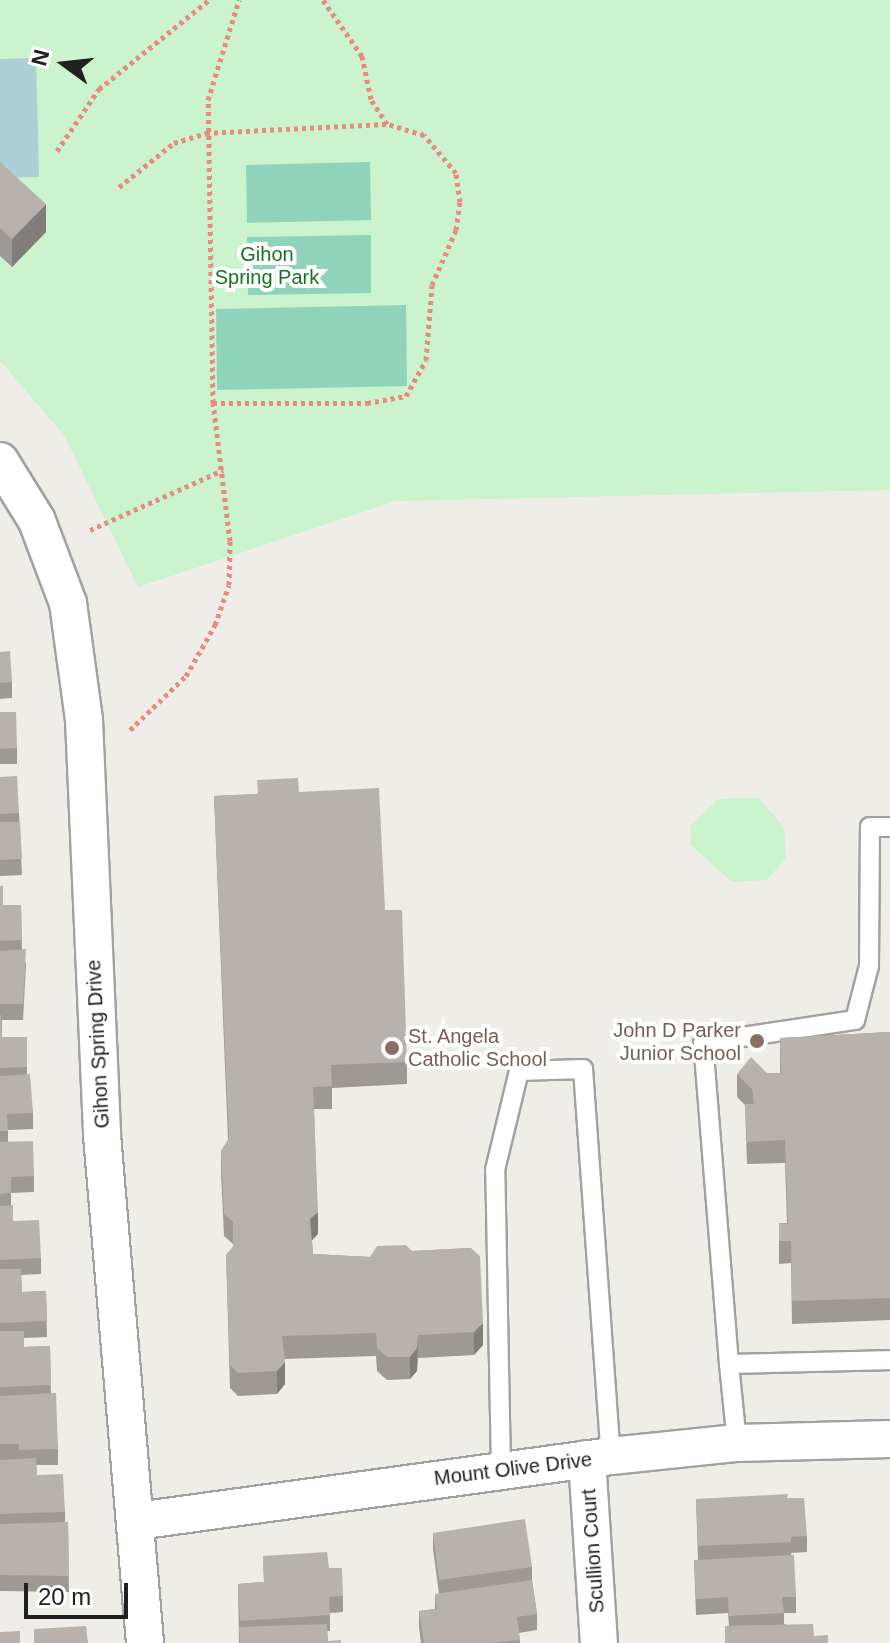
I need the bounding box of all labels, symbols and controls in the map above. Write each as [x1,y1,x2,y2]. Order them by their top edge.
north arrow [24,24,104,104]
text: N [26,47,54,69]
park label: Gihon Spring Park [215,242,319,289]
street label: Gihon Spring Drive [82,959,114,1129]
place label: John D Parker Junior School [613,1018,741,1065]
place label: St. Angela Catholic School [408,1024,547,1071]
marker: John D Parker Junior School [748,1032,766,1050]
marker: St. Angela Catholic School [383,1039,401,1057]
street label: Mount Olive Drive [433,1447,593,1491]
street label: Scullion Court [577,1488,609,1614]
scale bar [28,1567,132,1617]
text: 20 m [38,1583,91,1610]

